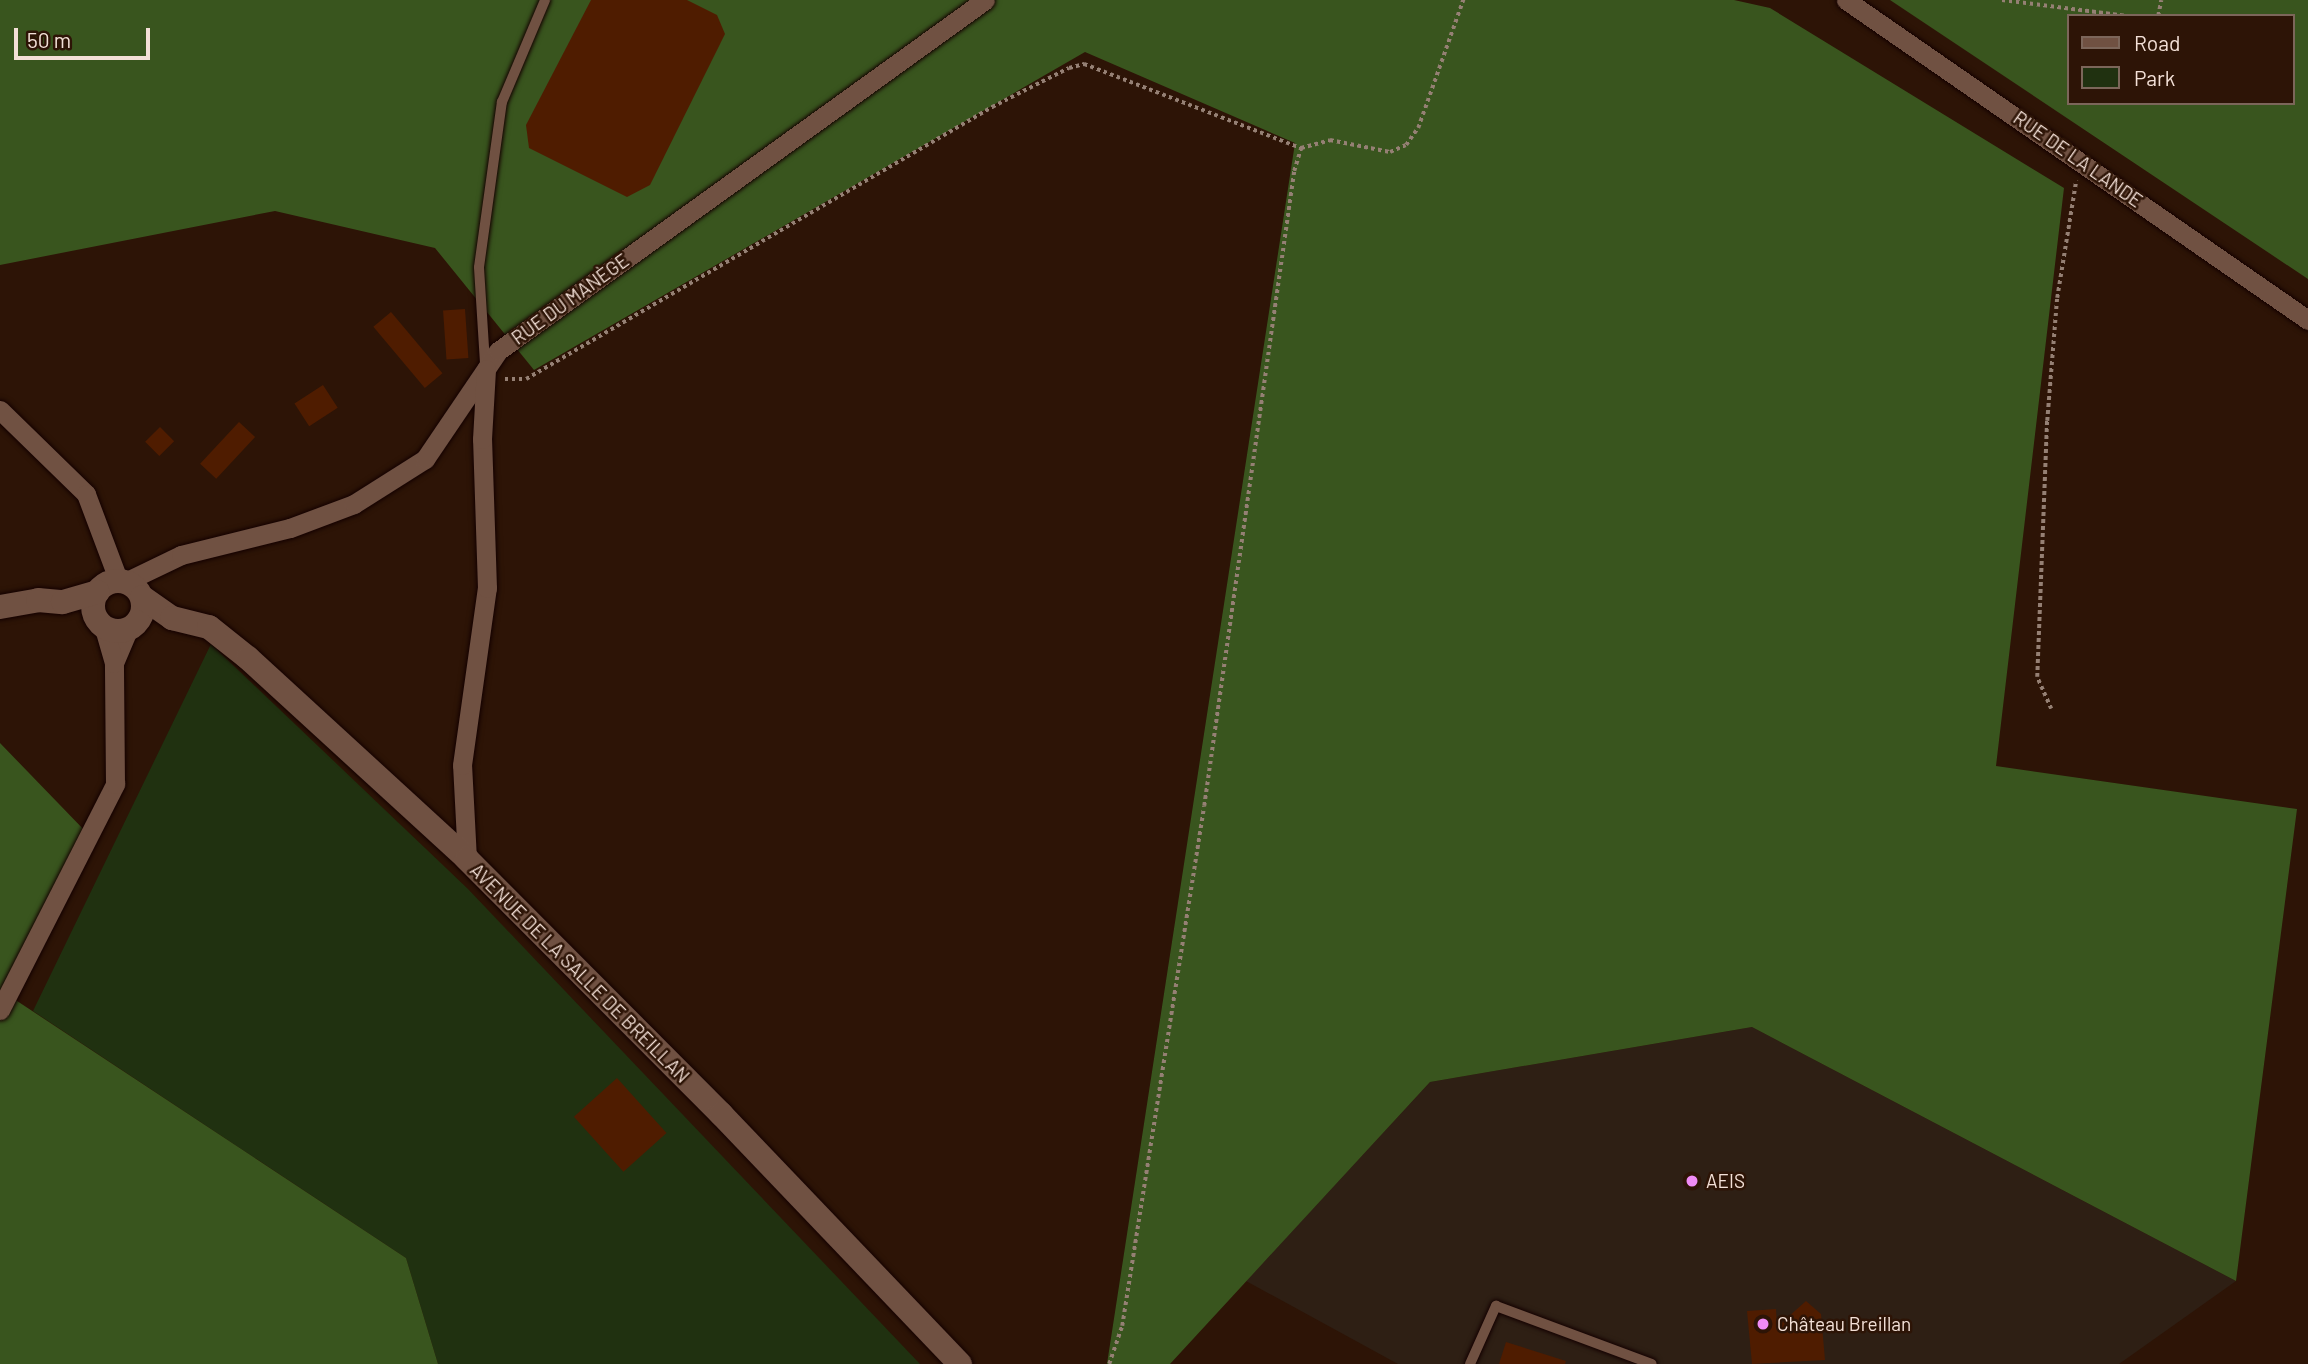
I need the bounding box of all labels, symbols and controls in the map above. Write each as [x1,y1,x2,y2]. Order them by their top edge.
scale bar [18,14,154,58]
legend [2066,14,2294,105]
text: 50 m [27,27,71,52]
text: Road [2134,30,2180,55]
text: Park [2134,65,2175,90]
street label: RUE DE LA LANDE [2009,106,2147,212]
street label: RUE DU MANÈGE [507,249,633,349]
street label: AVENUE DE LA SALLE DE BREILLAN [466,859,694,1087]
place label: AEIS [1706,1170,1745,1192]
marker: AEIS [1684,1173,1700,1189]
place label: Château Breillan [1777,1313,1911,1335]
marker: Château Breillan [1755,1316,1771,1332]

